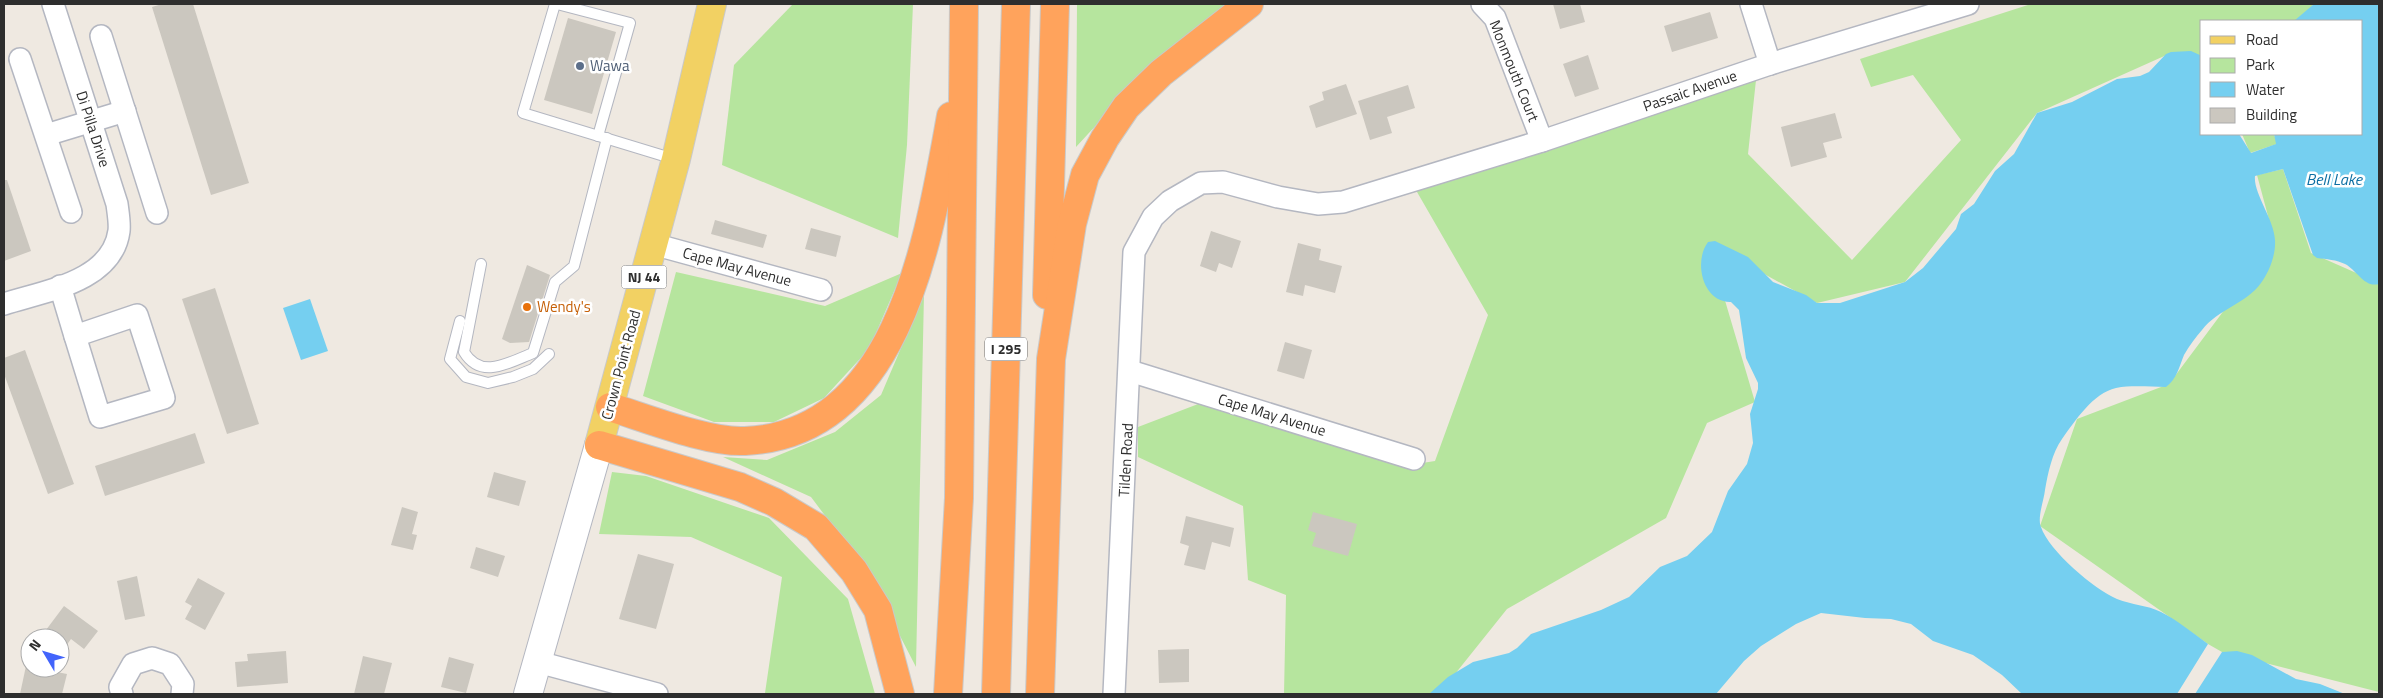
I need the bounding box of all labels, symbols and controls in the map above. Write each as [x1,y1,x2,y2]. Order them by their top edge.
street label: Monmouth Court [1484,16,1546,126]
legend [2200,20,2363,135]
text: Road [2246,28,2278,51]
text: Park [2246,53,2275,76]
place label: Wawa [590,54,630,77]
marker: Wawa [574,60,586,72]
street label: Passaic Avenue [1640,64,1740,117]
text: Water [2246,78,2285,101]
street label: Di Pilla Drive [70,88,117,170]
text: Building [2246,103,2297,126]
water label: Bell Lake [2306,167,2364,191]
street label: Cape May Avenue [680,241,794,292]
road number: NJ 44 [622,266,666,288]
place label: Wendy's [537,295,591,318]
marker: Wendy's [521,301,533,313]
street label: Crown Point Road [595,307,646,422]
road number: I 295 [985,338,1027,360]
street label: Cape May Avenue [1215,387,1329,442]
street label: Tilden Road [1112,422,1139,498]
north arrow [20,628,70,678]
text: N [23,634,46,655]

